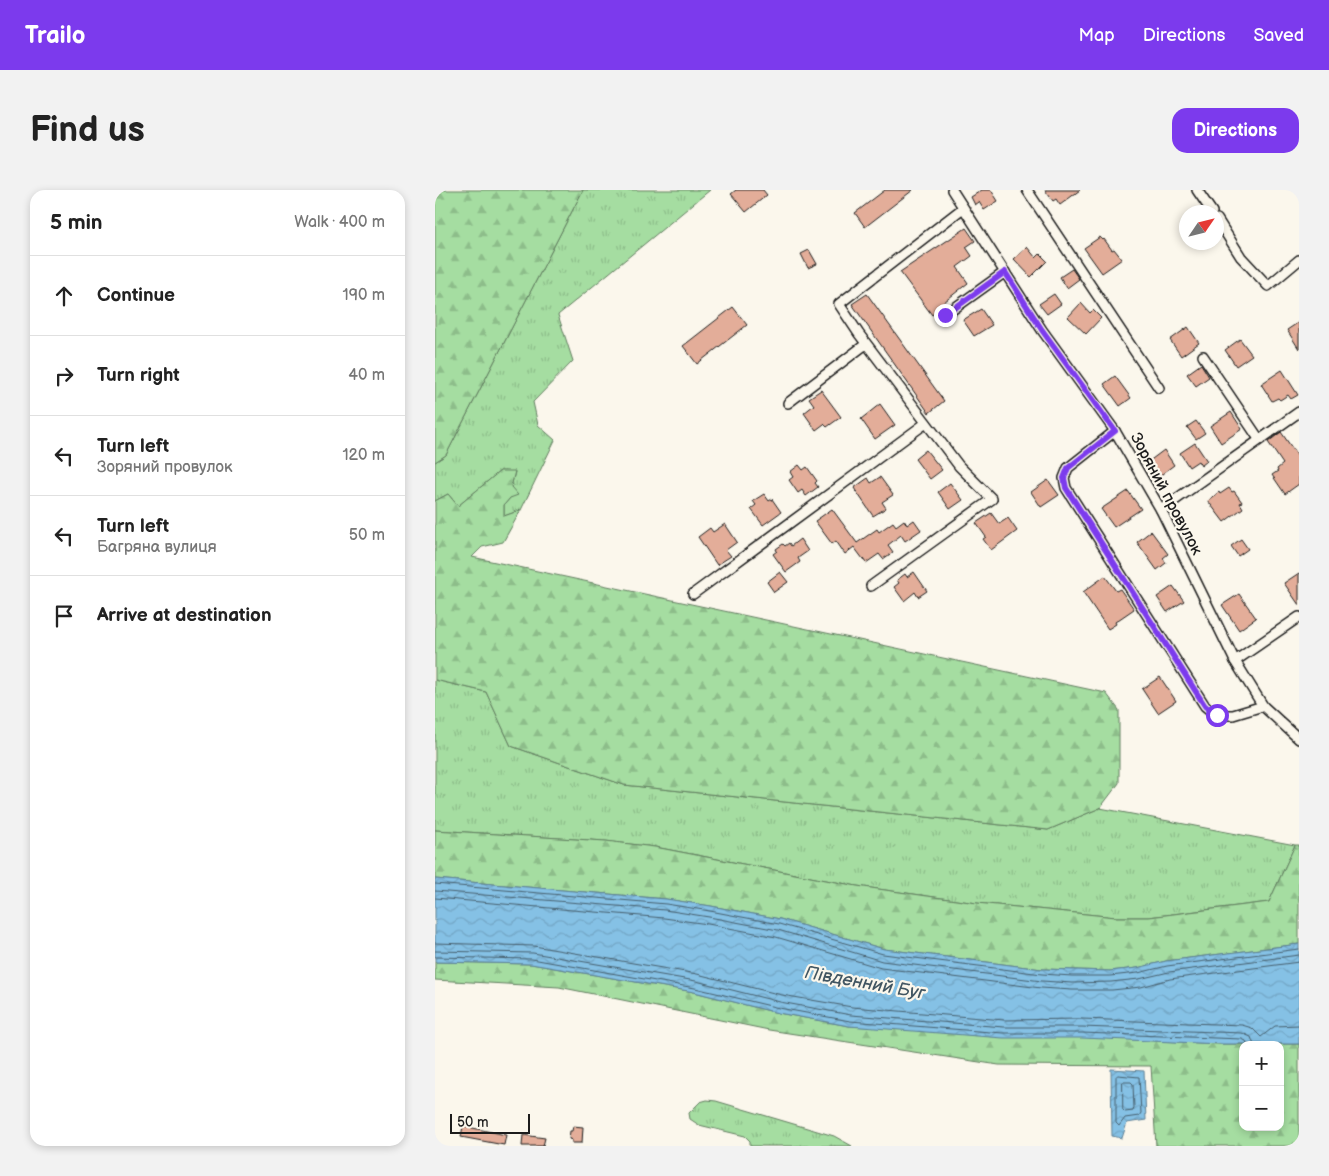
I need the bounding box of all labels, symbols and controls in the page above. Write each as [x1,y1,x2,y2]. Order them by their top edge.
text: Trailo [25,21,85,50]
text: Map [1079,25,1115,46]
text: Directions [1143,25,1225,46]
text: Saved [1253,25,1304,46]
button: Directions [1172,108,1299,153]
text: Find us [30,109,145,152]
north arrow [1179,205,1224,250]
text: 5 min [50,210,103,235]
text: Walk · 400 m [294,213,385,232]
icon: ahead [50,282,78,310]
text: Continue [97,284,175,307]
text: 190 m [343,286,385,305]
route end [934,304,957,327]
icon: right [50,362,78,390]
text: Turn right [97,364,180,387]
text: 40 m [348,366,385,385]
street label: Зоряний провулок [1126,430,1206,559]
text: Turn left [97,435,169,458]
icon: left [50,442,78,470]
text: 120 m [342,446,385,465]
text: Зоряний провулок [97,458,232,477]
text: Turn left [97,515,169,538]
icon: left [50,522,78,550]
text: 50 m [349,526,385,545]
text: Багряна вулиця [97,538,217,557]
icon: arrive [50,602,78,630]
text: Arrive at destination [97,604,272,627]
route start [1206,704,1229,727]
water label: Південний Буг [803,962,928,1004]
map controls [1239,1041,1284,1131]
button: + [1239,1041,1284,1086]
button: − [1239,1086,1284,1131]
scale bar [450,1111,530,1134]
text: 50 m [457,1114,489,1131]

